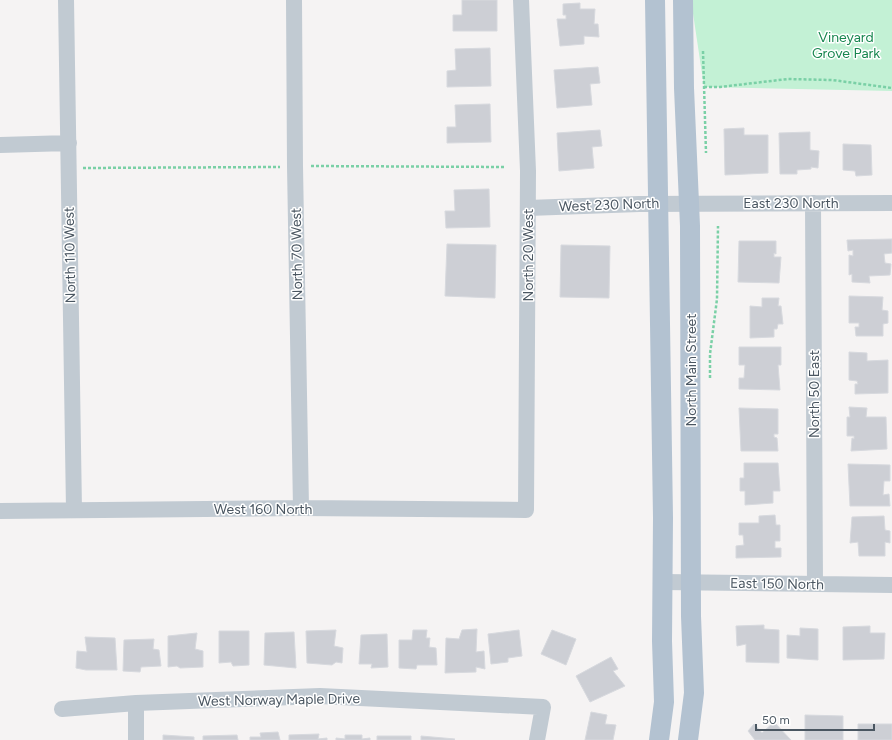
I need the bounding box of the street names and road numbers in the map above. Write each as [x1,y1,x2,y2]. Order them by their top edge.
street label: West 230 North [558,195,660,215]
street label: East 230 North [743,195,839,212]
street label: North 110 West [61,207,79,303]
street label: North 70 West [288,208,306,300]
street label: North 20 West [520,209,537,301]
street label: North Main Street [683,314,700,426]
street label: North 50 East [806,350,823,438]
street label: West 160 North [214,501,313,518]
street label: East 150 North [730,575,824,593]
street label: West Norway Maple Drive [198,690,360,710]

